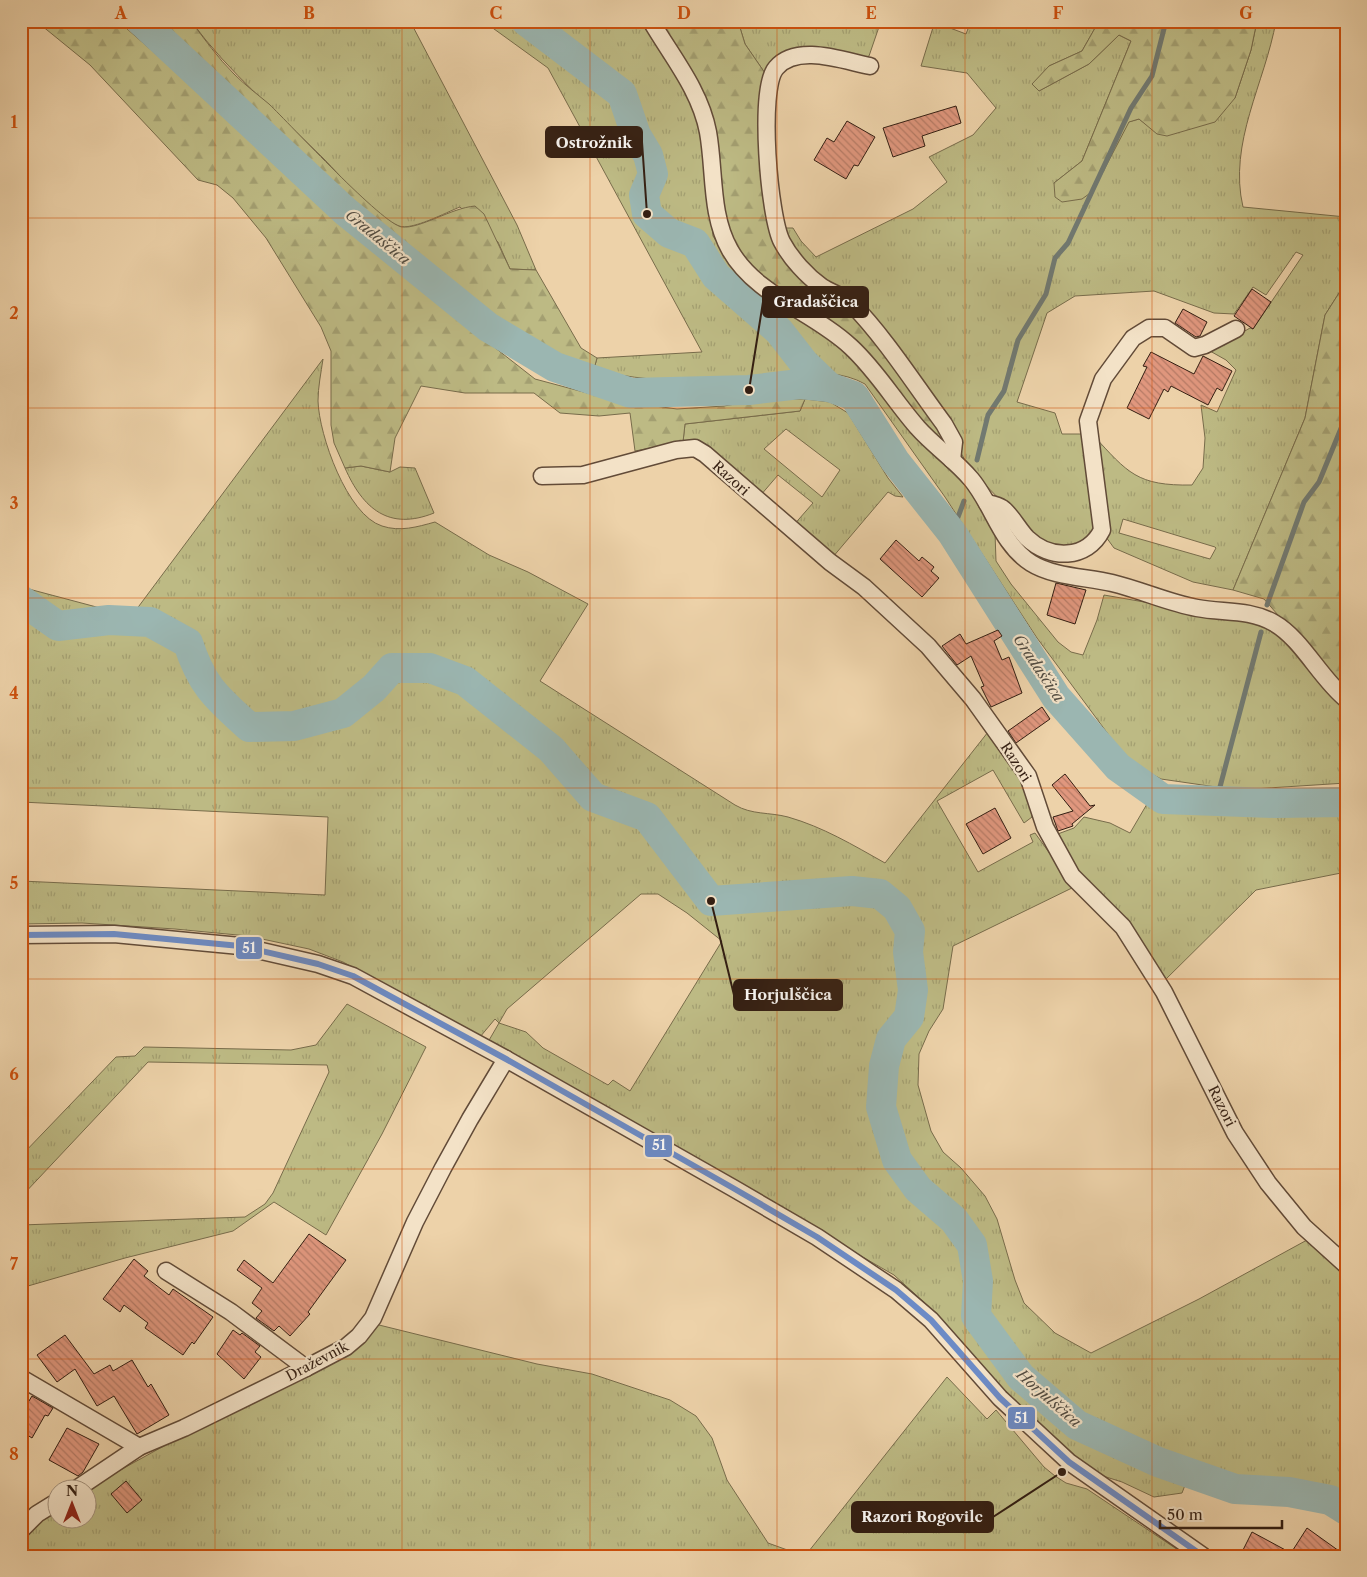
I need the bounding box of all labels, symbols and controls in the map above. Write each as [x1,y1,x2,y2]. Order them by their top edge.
text: A [114,3,128,23]
text: B [303,3,315,23]
text: C [490,3,502,23]
text: D [677,3,691,23]
text: E [865,3,877,23]
text: F [1053,3,1064,23]
text: G [1239,3,1253,23]
text: 1 [10,112,18,132]
callout: Ostrožnik [546,127,642,157]
text: Ostrožnik [556,133,633,152]
water label: Gradaščica [342,205,414,269]
callout: Gradaščica [763,287,868,317]
text: Gradaščica [774,292,859,311]
text: 2 [9,303,19,323]
street label: Razori [709,457,753,499]
text: 3 [9,493,19,513]
water label: Gradaščica [1009,630,1069,706]
text: 4 [9,683,19,703]
street label: Razori [997,739,1035,785]
text: 5 [10,873,19,893]
line badge: 51 [235,936,263,960]
text: 51 [242,939,257,957]
callout: Horjulščica [734,980,842,1010]
text: Horjulščica [744,985,832,1004]
text: 6 [9,1064,19,1084]
street label: Razori [1204,1082,1240,1130]
line badge: 51 [644,1134,673,1158]
text: 51 [652,1136,667,1154]
text: 7 [10,1254,19,1274]
street label: Draževnik [283,1337,352,1385]
water label: Horjulščica [1012,1364,1085,1431]
line badge: 51 [1007,1406,1036,1430]
text: 51 [1014,1409,1029,1427]
text: 8 [9,1444,19,1464]
north arrow [48,1480,98,1530]
text: N [66,1482,78,1500]
scale bar [1160,1497,1282,1529]
callout: Razori Rogovilc [852,1502,993,1532]
text: 50 m [1167,1505,1203,1524]
text: Razori Rogovilc [861,1507,983,1526]

